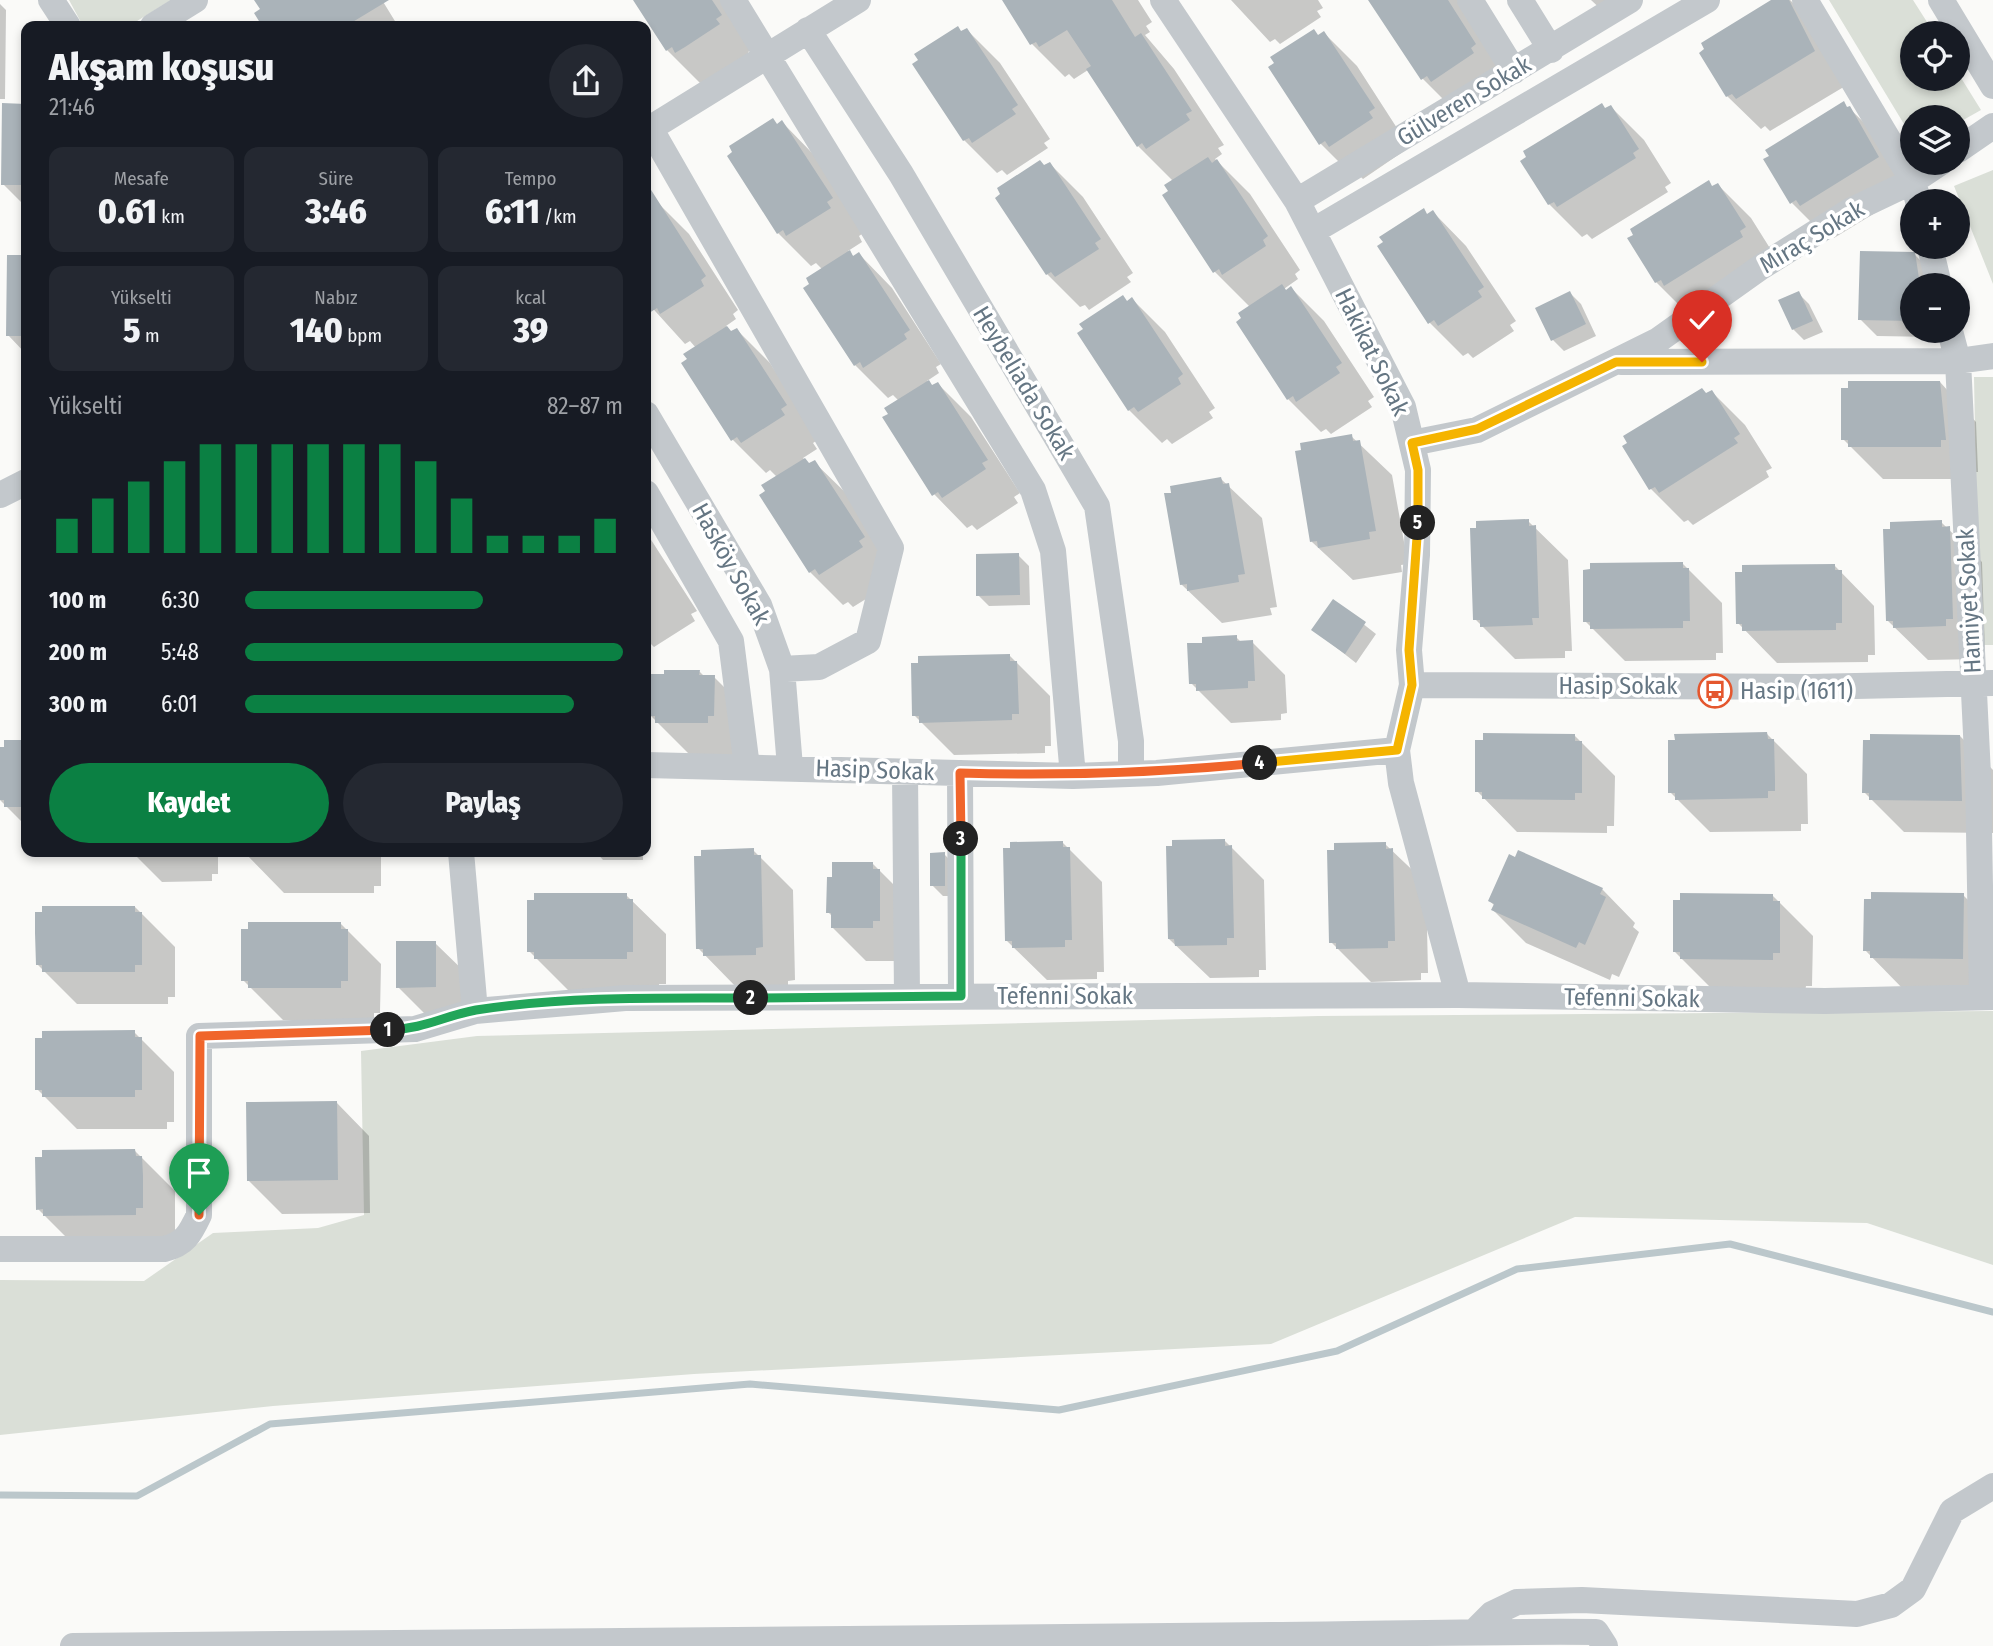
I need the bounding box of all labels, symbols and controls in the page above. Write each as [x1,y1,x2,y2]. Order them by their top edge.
map controls [1900,21,1970,343]
button: locate [1900,21,1970,91]
text: Akşam koşusu [49,44,274,90]
button: share [549,44,623,118]
street label: Gülveren Sokak [1392,50,1537,152]
text: 21:46 [49,93,95,121]
button: layers [1900,105,1970,175]
text: Mesafe [114,167,169,190]
text: Süre [319,167,353,190]
text: Tempo [505,167,557,190]
button: + [1900,189,1970,259]
text: 0.61 [98,190,157,232]
text: 3:46 [305,190,367,232]
text: 6:11 [485,190,540,232]
street label: Miraç Sokak [1755,195,1870,279]
text: km [157,205,185,228]
text: /km [540,205,577,228]
button: − [1900,273,1970,343]
street label: Hakikat Sokak [1329,284,1415,421]
text: Yükselti [111,286,172,309]
text: Nabız [314,286,358,309]
text: kcal [515,286,546,309]
pin [1672,290,1732,362]
street label: Heybeliada Sokak [967,301,1081,466]
icon: check [1683,301,1721,339]
text: 5 [123,309,141,351]
text: 140 [290,309,343,351]
text: 39 [513,309,548,351]
text: m [141,324,160,347]
text: bpm [343,324,382,347]
text: Yükselti [49,392,123,420]
text: 82–87 m [547,392,623,420]
street label: Hasköy Sokak [686,498,776,630]
pin: 5 [1400,505,1436,540]
text: 5 [1413,511,1422,534]
street label: Hamiyet Sokak [1951,527,1987,674]
text: 100 m [49,586,106,614]
text: 6:30 [161,586,200,614]
text: 200 m [49,638,107,666]
text: 5:48 [161,638,199,666]
street label: Hasip Sokak [1558,672,1678,700]
bus stop icon: Hasip (1611) [1696,672,1734,710]
place label: Hasip (1611) [1740,677,1853,705]
text: 300 m [49,690,107,718]
text: 6:01 [161,690,198,718]
pin: 4 [1242,746,1278,780]
text: 4 [1255,751,1264,774]
street label: Hasip Sokak [815,754,936,786]
button: Kaydet [49,763,329,843]
button: Paylaş [343,763,623,843]
pin: 3 [944,822,978,856]
text: 3 [956,827,965,850]
pin: 2 [734,981,768,1016]
street label: Tefenni Sokak [997,982,1134,1010]
street label: Tefenni Sokak [1564,983,1701,1013]
text: 2 [746,986,755,1009]
pin: 1 [370,1012,406,1048]
text: 1 [383,1018,392,1041]
pin [169,1143,229,1215]
icon: arrive [180,1154,218,1192]

